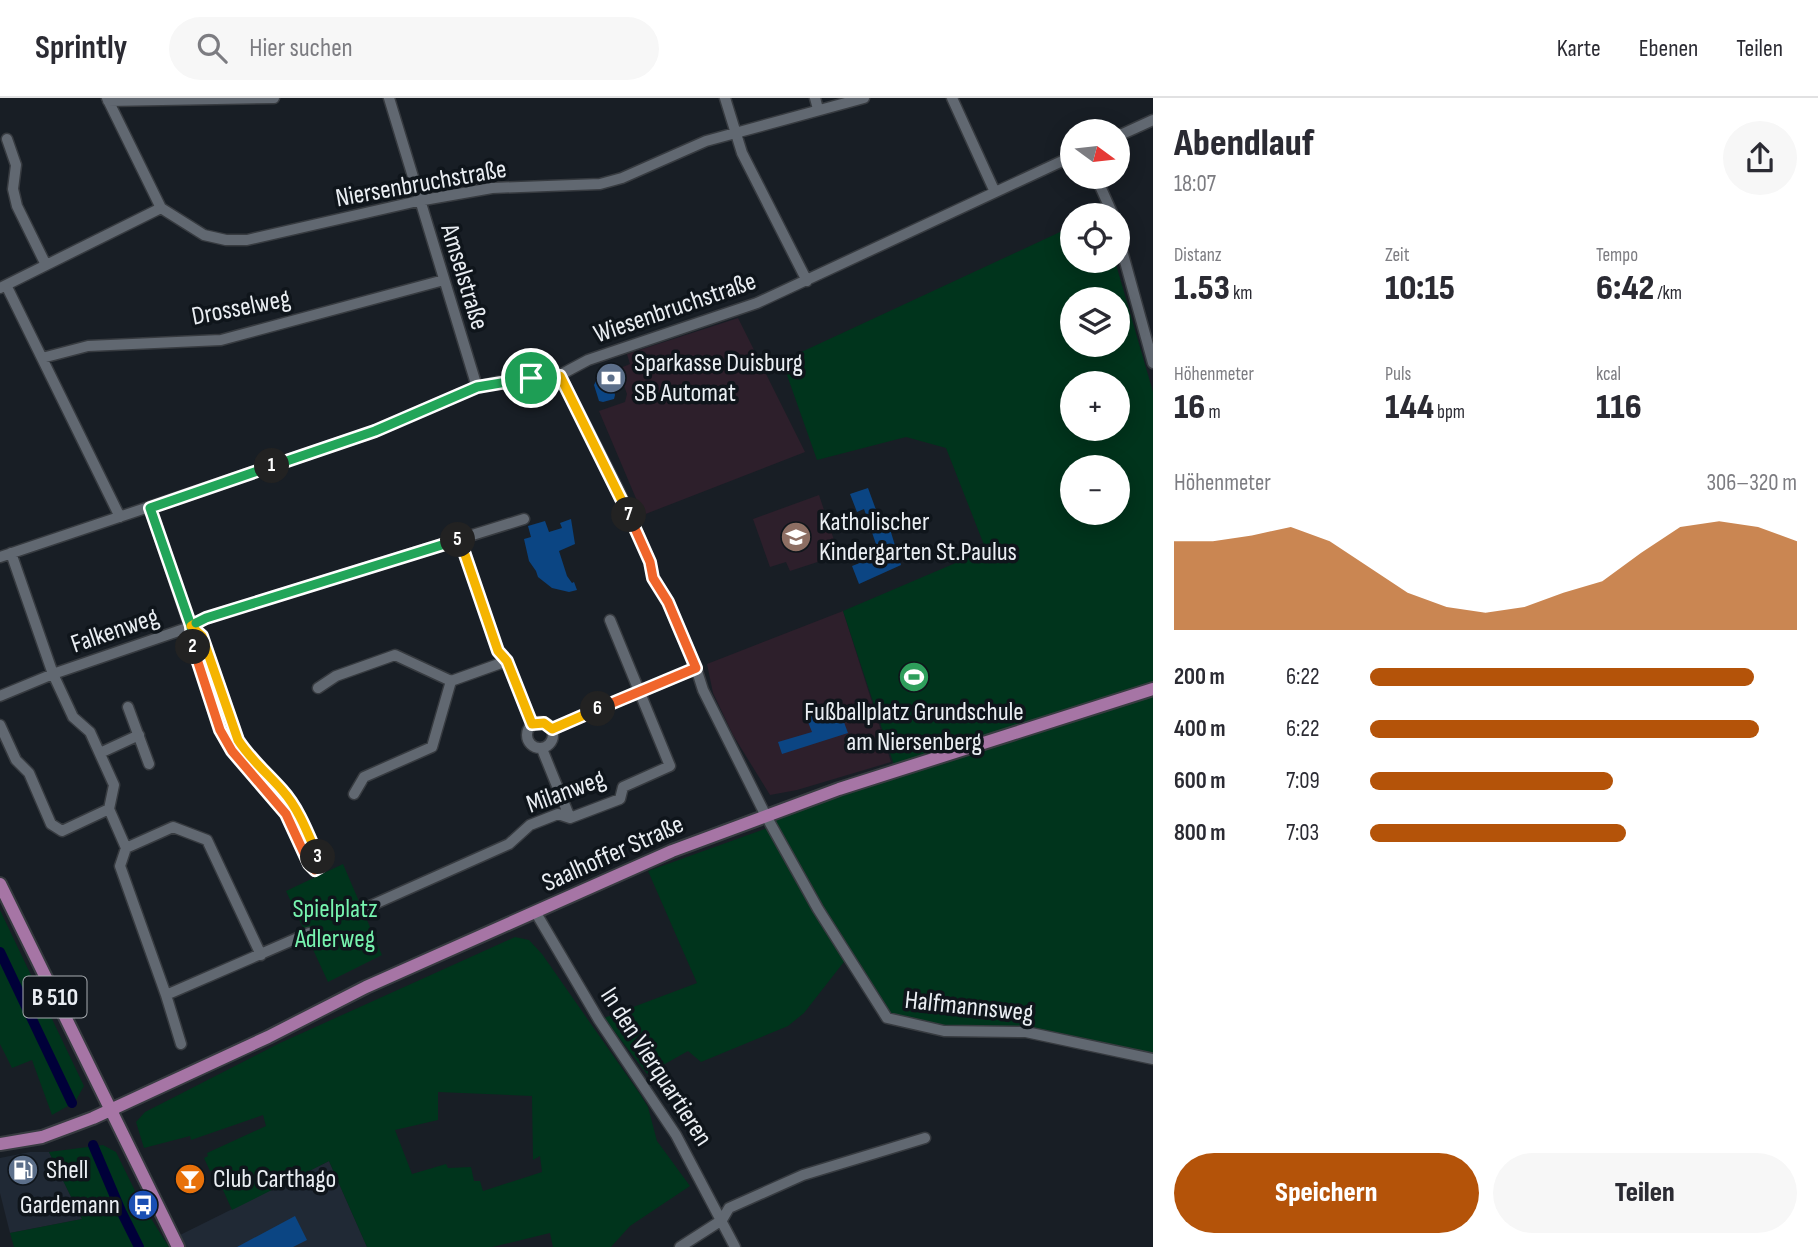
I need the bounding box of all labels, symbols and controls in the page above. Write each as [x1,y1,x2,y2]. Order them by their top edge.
search box [169,17,659,80]
text: Sprintly [35,28,127,68]
icon: search [193,29,231,67]
text: Hier suchen [249,33,353,64]
text: Karte [1557,34,1601,63]
text: Ebenen [1639,34,1698,63]
text: Teilen [1736,34,1783,63]
north arrow [1060,119,1130,189]
map controls [1060,119,1130,525]
text: Abendlauf [1174,121,1314,166]
button: share [1723,121,1797,195]
street label: Niersenbruchstraße [333,154,509,214]
text: 18:07 [1174,170,1216,198]
button: locate [1060,203,1130,273]
street label: Amselstraße [433,220,495,333]
text: Distanz [1174,244,1222,267]
text: Zeit [1385,244,1409,267]
text: Tempo [1596,244,1638,267]
street label: Wiesenbruchstraße [590,266,760,350]
text: 1.53 [1174,267,1230,310]
text: 10:15 [1385,267,1455,310]
text: 6:42 [1596,267,1654,310]
text: km [1230,282,1252,305]
text: /km [1654,282,1682,305]
street label: Drosselweg [189,283,293,333]
button: layers [1060,287,1130,357]
pin [501,348,561,408]
place label: Sparkasse Duisburg SB Automat [634,348,803,409]
icon: arrive [512,359,550,397]
bank icon: Sparkasse Duisburg SB Automat [594,361,628,395]
text: Höhenmeter [1174,363,1254,386]
text: Puls [1385,363,1411,386]
text: kcal [1596,363,1621,386]
button: + [1060,371,1130,441]
text: 16 [1174,386,1205,429]
text: 144 [1385,386,1434,429]
text: 116 [1596,386,1642,429]
text: m [1205,401,1221,424]
text: bpm [1434,401,1465,424]
pin: 1 [254,448,290,484]
text: 1 [268,454,275,477]
button: − [1060,455,1130,525]
text: Höhenmeter [1174,469,1271,497]
text: 306–320 m [1706,469,1797,497]
pin: 7 [612,498,646,532]
text: 7 [624,503,633,526]
place label: Katholischer Kindergarten St.Paulus [819,507,1017,568]
school or university icon: Katholischer Kindergarten St.Paulus [779,520,813,554]
pin: 5 [440,522,476,558]
text: 5 [453,528,462,551]
street label: Falkenweg [67,602,163,660]
pin: 2 [176,630,210,664]
text: 2 [188,635,197,658]
sports icon: Fußballplatz Grundschule am Niersenberg [897,660,931,694]
text: 200 m [1174,663,1225,691]
text: 6:22 [1286,663,1319,691]
pin: 6 [580,692,616,726]
text: 6 [593,697,602,720]
place label: Fußballplatz Grundschule am Niersenberg [804,697,1024,758]
text: 400 m [1174,715,1225,743]
text: 6:22 [1286,715,1319,743]
street label: Milanweg [522,763,610,821]
text: 600 m [1174,767,1226,795]
text: 7:09 [1286,767,1320,795]
street label: Saalhoffer Straße [537,809,689,899]
text: 800 m [1174,819,1226,847]
text: 7:03 [1286,819,1319,847]
pin: 3 [300,840,336,874]
text: 3 [313,845,322,868]
park label: Spielplatz Adlerweg [292,894,378,955]
road number: B 510 [23,976,86,1017]
street label: In den Vierquartieren [593,982,719,1152]
street label: Halfmannsweg [903,985,1035,1029]
fuel station icon: Shell [6,1153,40,1187]
button: Speichern [1174,1153,1479,1233]
button: Teilen [1493,1153,1797,1233]
place label: Shell [46,1155,88,1186]
bar icon: Club Carthago [173,1162,207,1196]
place label: Club Carthago [213,1164,336,1195]
bus stop icon: Gardemann [126,1188,160,1222]
place label: Gardemann [20,1190,120,1221]

